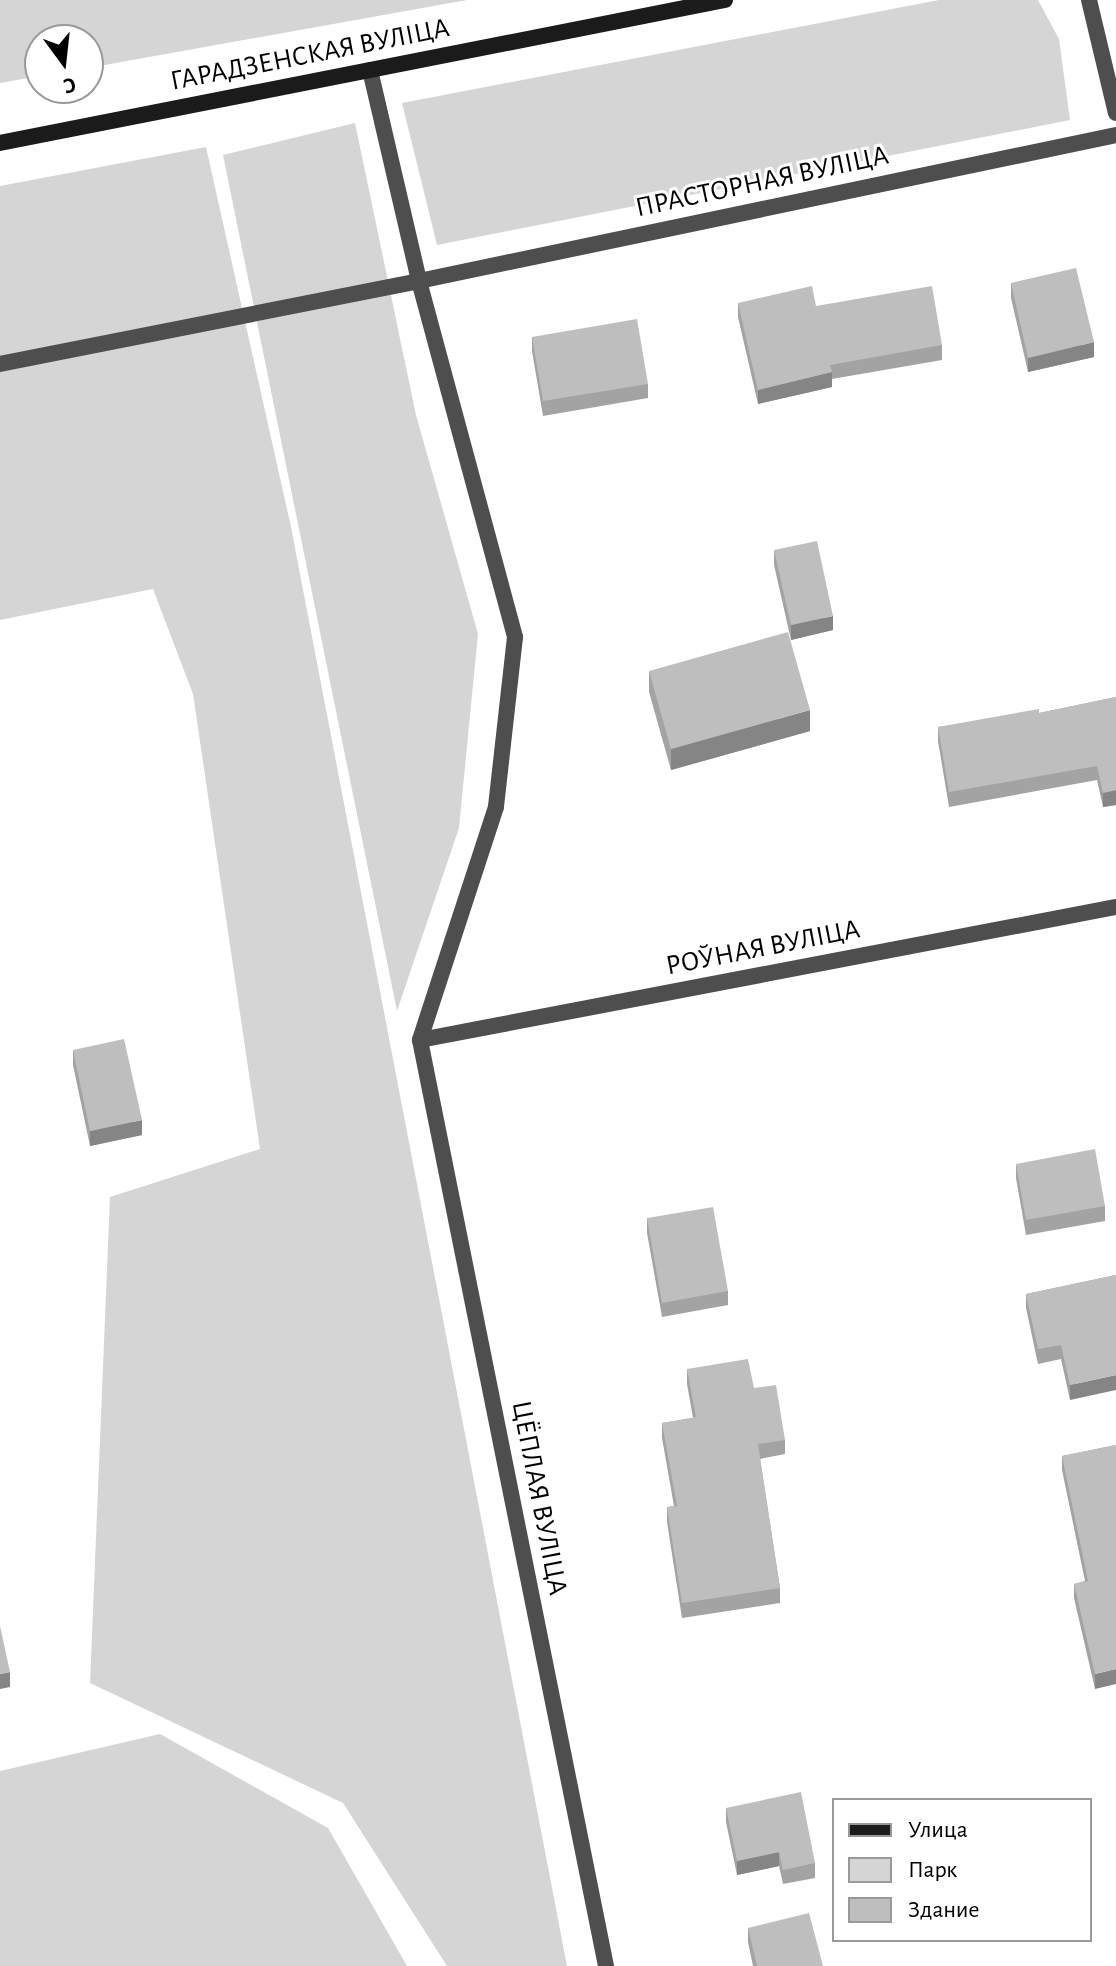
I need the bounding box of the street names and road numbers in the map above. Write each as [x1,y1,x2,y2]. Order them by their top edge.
street label: ГАРАДЗЕНСКАЯ ВУЛІЦА [168,11,452,99]
street label: ПРАСТОРНАЯ ВУЛІЦА [632,139,892,225]
street label: РОЎНАЯ ВУЛІЦА [663,913,863,983]
street label: ЦЁПЛАЯ ВУЛІЦА [504,1398,574,1598]

